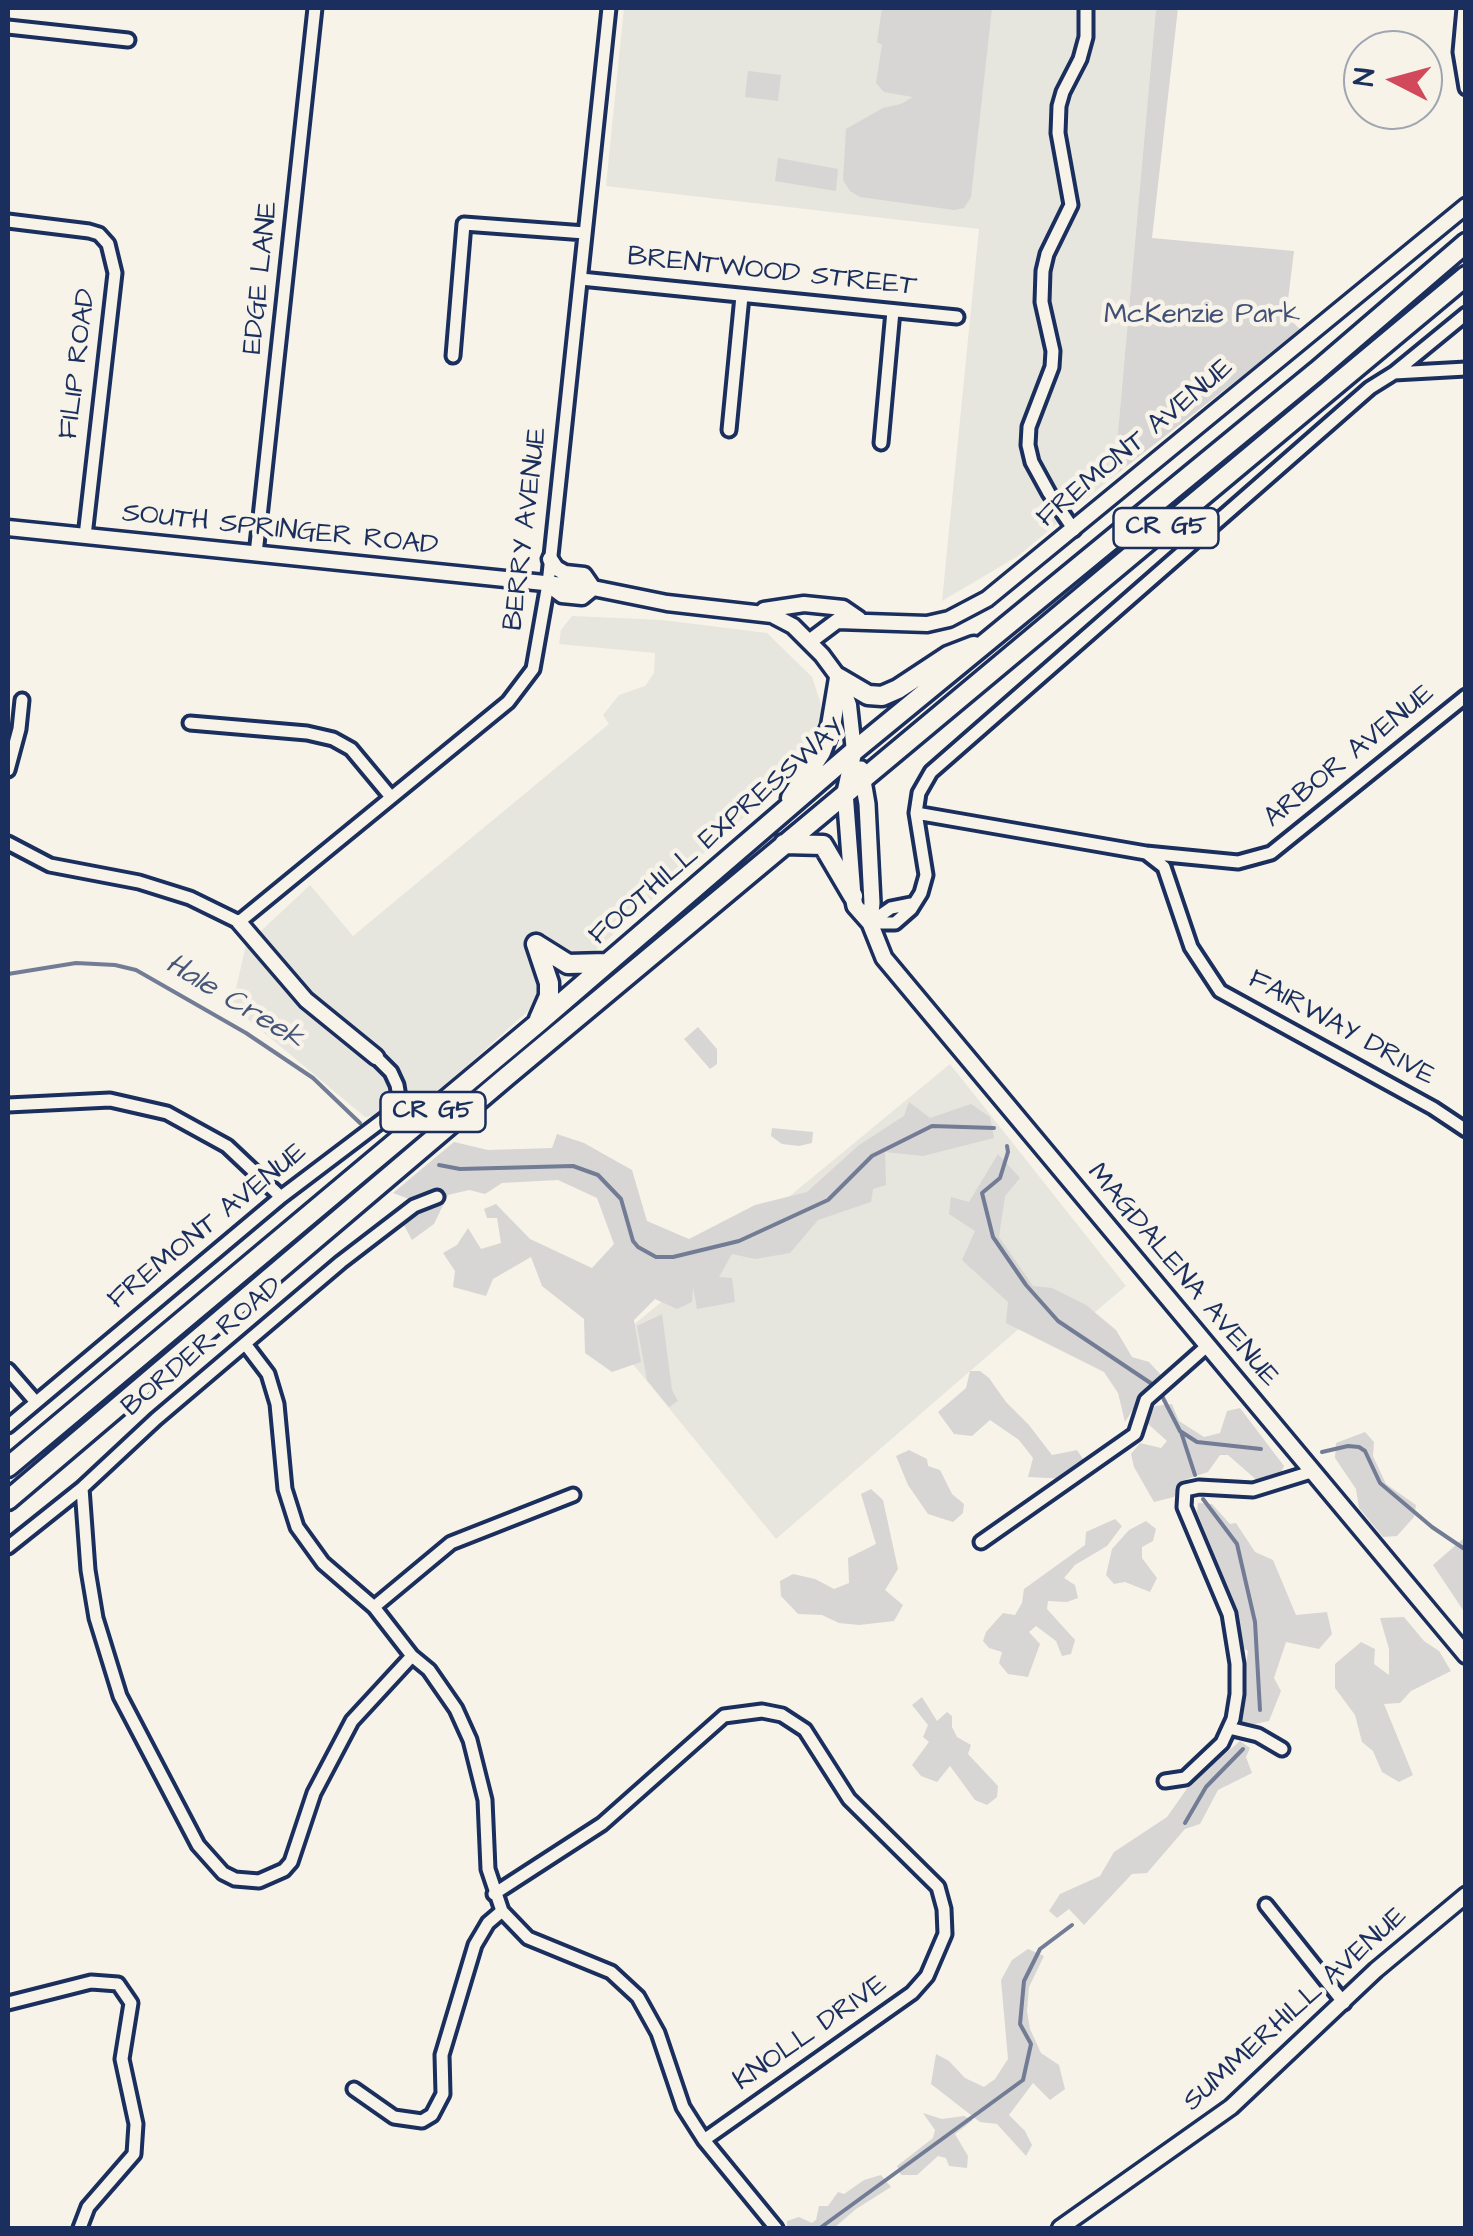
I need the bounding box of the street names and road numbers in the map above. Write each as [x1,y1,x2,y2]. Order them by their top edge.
street label: EDGE LANE [237,200,287,356]
street label: BRENTWOOD STREET [626,241,918,305]
street label: FILIP ROAD [53,287,105,441]
street label: FREMONT AVENUE [1031,352,1241,536]
street label: BERRY AVENUE [498,425,556,633]
street label: SOUTH SPRINGER ROAD [120,498,440,564]
road number: CR G5 [1114,508,1218,548]
street label: ARBOR AVENUE [1258,678,1442,836]
street label: FOOTHILL EXPRESSWAY [583,713,853,953]
street label: FAIRWAY DRIVE [1242,964,1440,1094]
road number: CR G5 [380,1092,486,1132]
street label: FREMONT AVENUE [102,1137,314,1317]
street label: MAGDALENA AVENUE [1079,1158,1285,1394]
street label: BORDER ROAD [116,1271,290,1425]
street label: SUMMERHILL AVENUE [1177,1901,1415,2119]
street label: KNOLL DRIVE [728,1969,894,2099]

